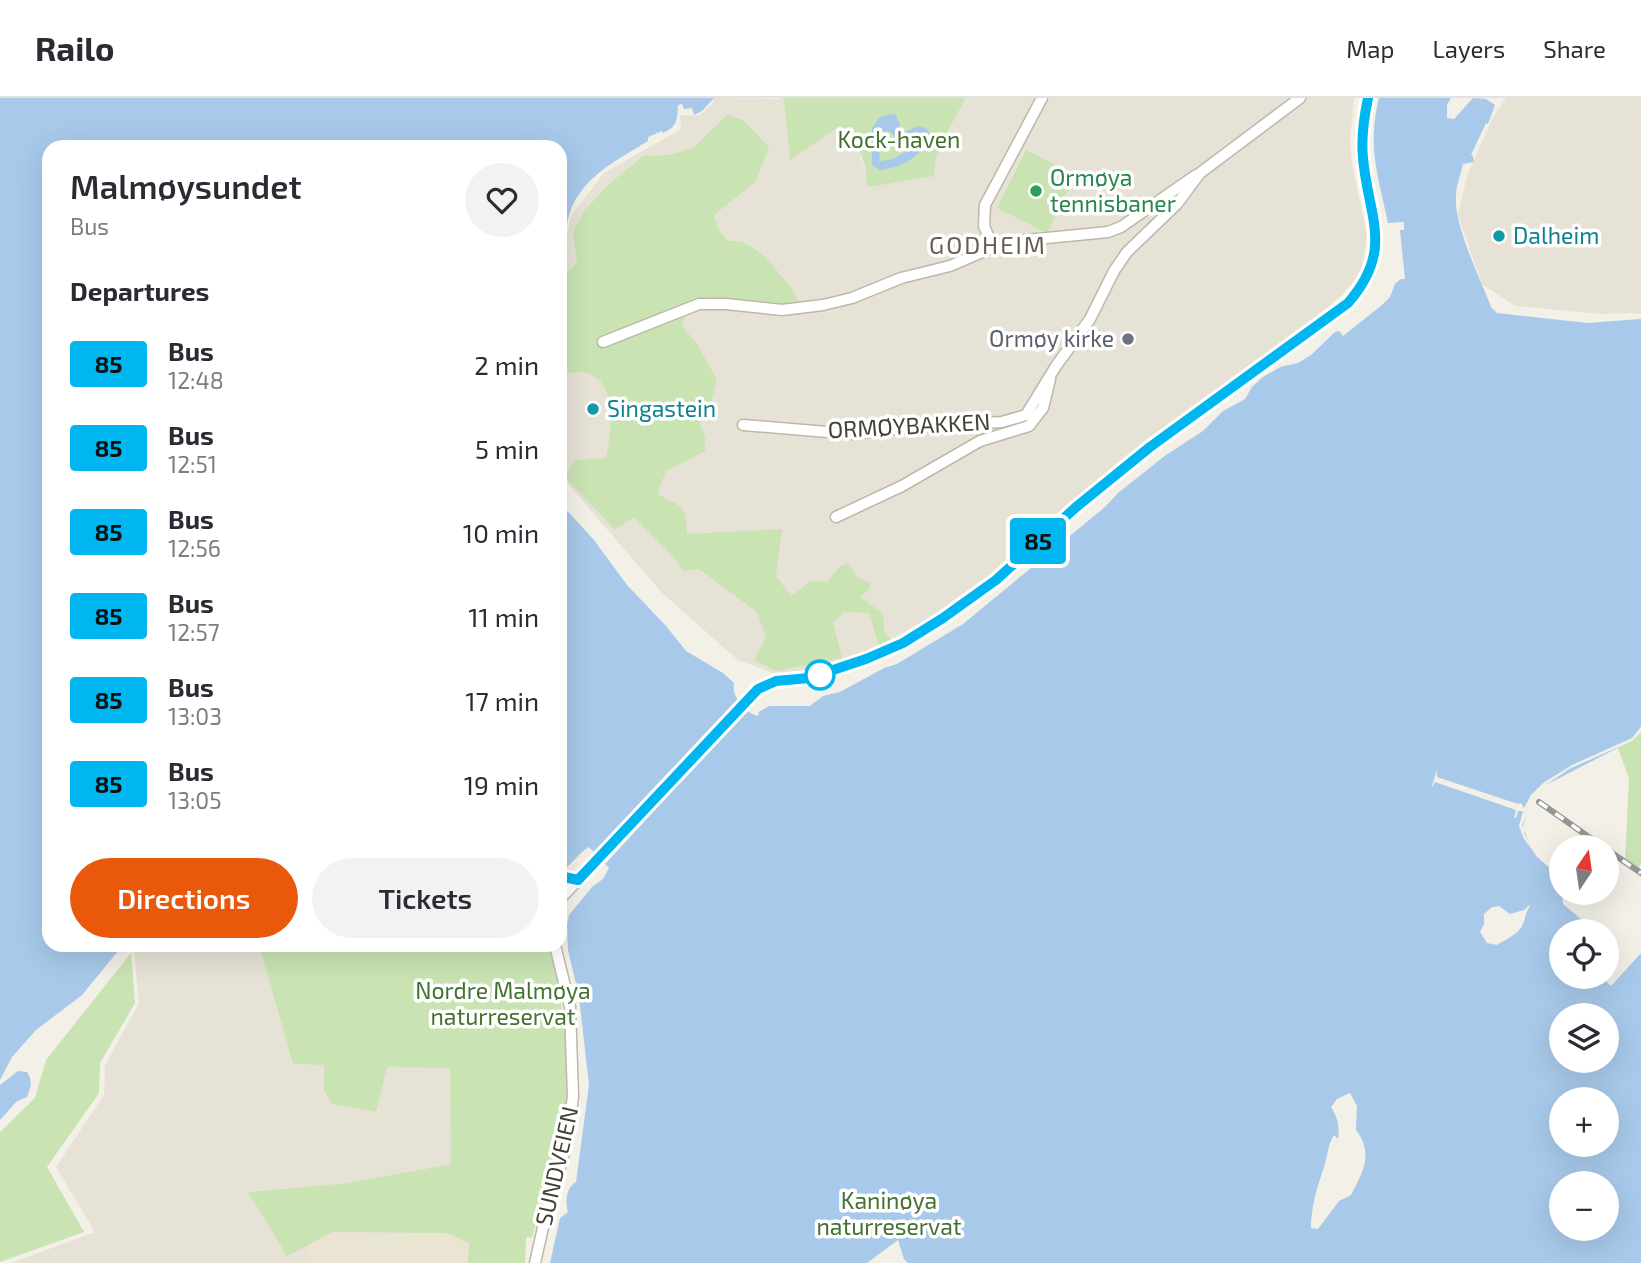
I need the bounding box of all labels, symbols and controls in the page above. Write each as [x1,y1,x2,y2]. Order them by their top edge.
text: Railo [35,28,115,68]
text: Map [1346,34,1394,63]
text: Layers [1432,34,1505,63]
text: Share [1543,34,1606,63]
park label: Kock-haven [838,125,960,153]
button: heart [465,163,539,237]
place label: Ormøya tennisbaner [1050,163,1176,217]
text: Malmøysundet [70,166,302,206]
marker: Ormøya tennisbaner [1028,183,1044,199]
text: Bus [70,212,109,240]
place label: Dalheim [1513,221,1599,249]
marker: Dalheim [1491,228,1507,244]
district label: GODHEIM [929,230,1047,259]
text: Departures [70,275,209,306]
place label: Ormøy kirke [989,324,1114,352]
marker: Ormøy kirke [1120,331,1136,347]
text: Bus [168,335,214,366]
text: 85 [94,349,123,378]
text: 2 min [474,349,539,380]
text: 12:48 [168,366,224,394]
place label: Singastein [607,394,716,422]
marker: Singastein [585,401,601,417]
street label: ORMØYBAKKEN [827,407,991,443]
text: Bus [168,419,214,450]
text: 85 [94,433,123,462]
text: 5 min [475,433,539,464]
text: 12:51 [168,450,217,478]
text: Bus [168,503,214,534]
text: 85 [94,517,123,546]
text: 10 min [463,517,539,548]
line badge: 85 [1006,518,1070,564]
text: 85 [1024,526,1052,555]
text: 12:56 [168,534,221,562]
text: Bus [168,587,214,618]
text: 85 [94,601,123,630]
text: 11 min [468,601,539,632]
text: 12:57 [168,618,220,646]
unlabelled marker [805,660,835,690]
text: Bus [168,671,214,702]
text: 85 [94,685,123,714]
text: 17 min [465,685,539,716]
text: 13:03 [168,702,222,730]
text: Bus [168,755,214,786]
text: 85 [94,769,123,798]
text: 19 min [464,769,539,800]
text: 13:05 [168,786,222,814]
north arrow [1549,835,1619,905]
map controls [1549,835,1619,1241]
button: Directions [70,858,298,938]
button: Tickets [312,858,539,938]
button: locate [1549,919,1619,989]
park label: Nordre Malmøya naturreservat [415,976,591,1030]
button: layers [1549,1003,1619,1073]
button: + [1549,1087,1619,1157]
street label: SUNDVEIEN [529,1103,583,1228]
button: − [1549,1171,1619,1241]
park label: Kaninøya naturreservat [816,1186,962,1240]

